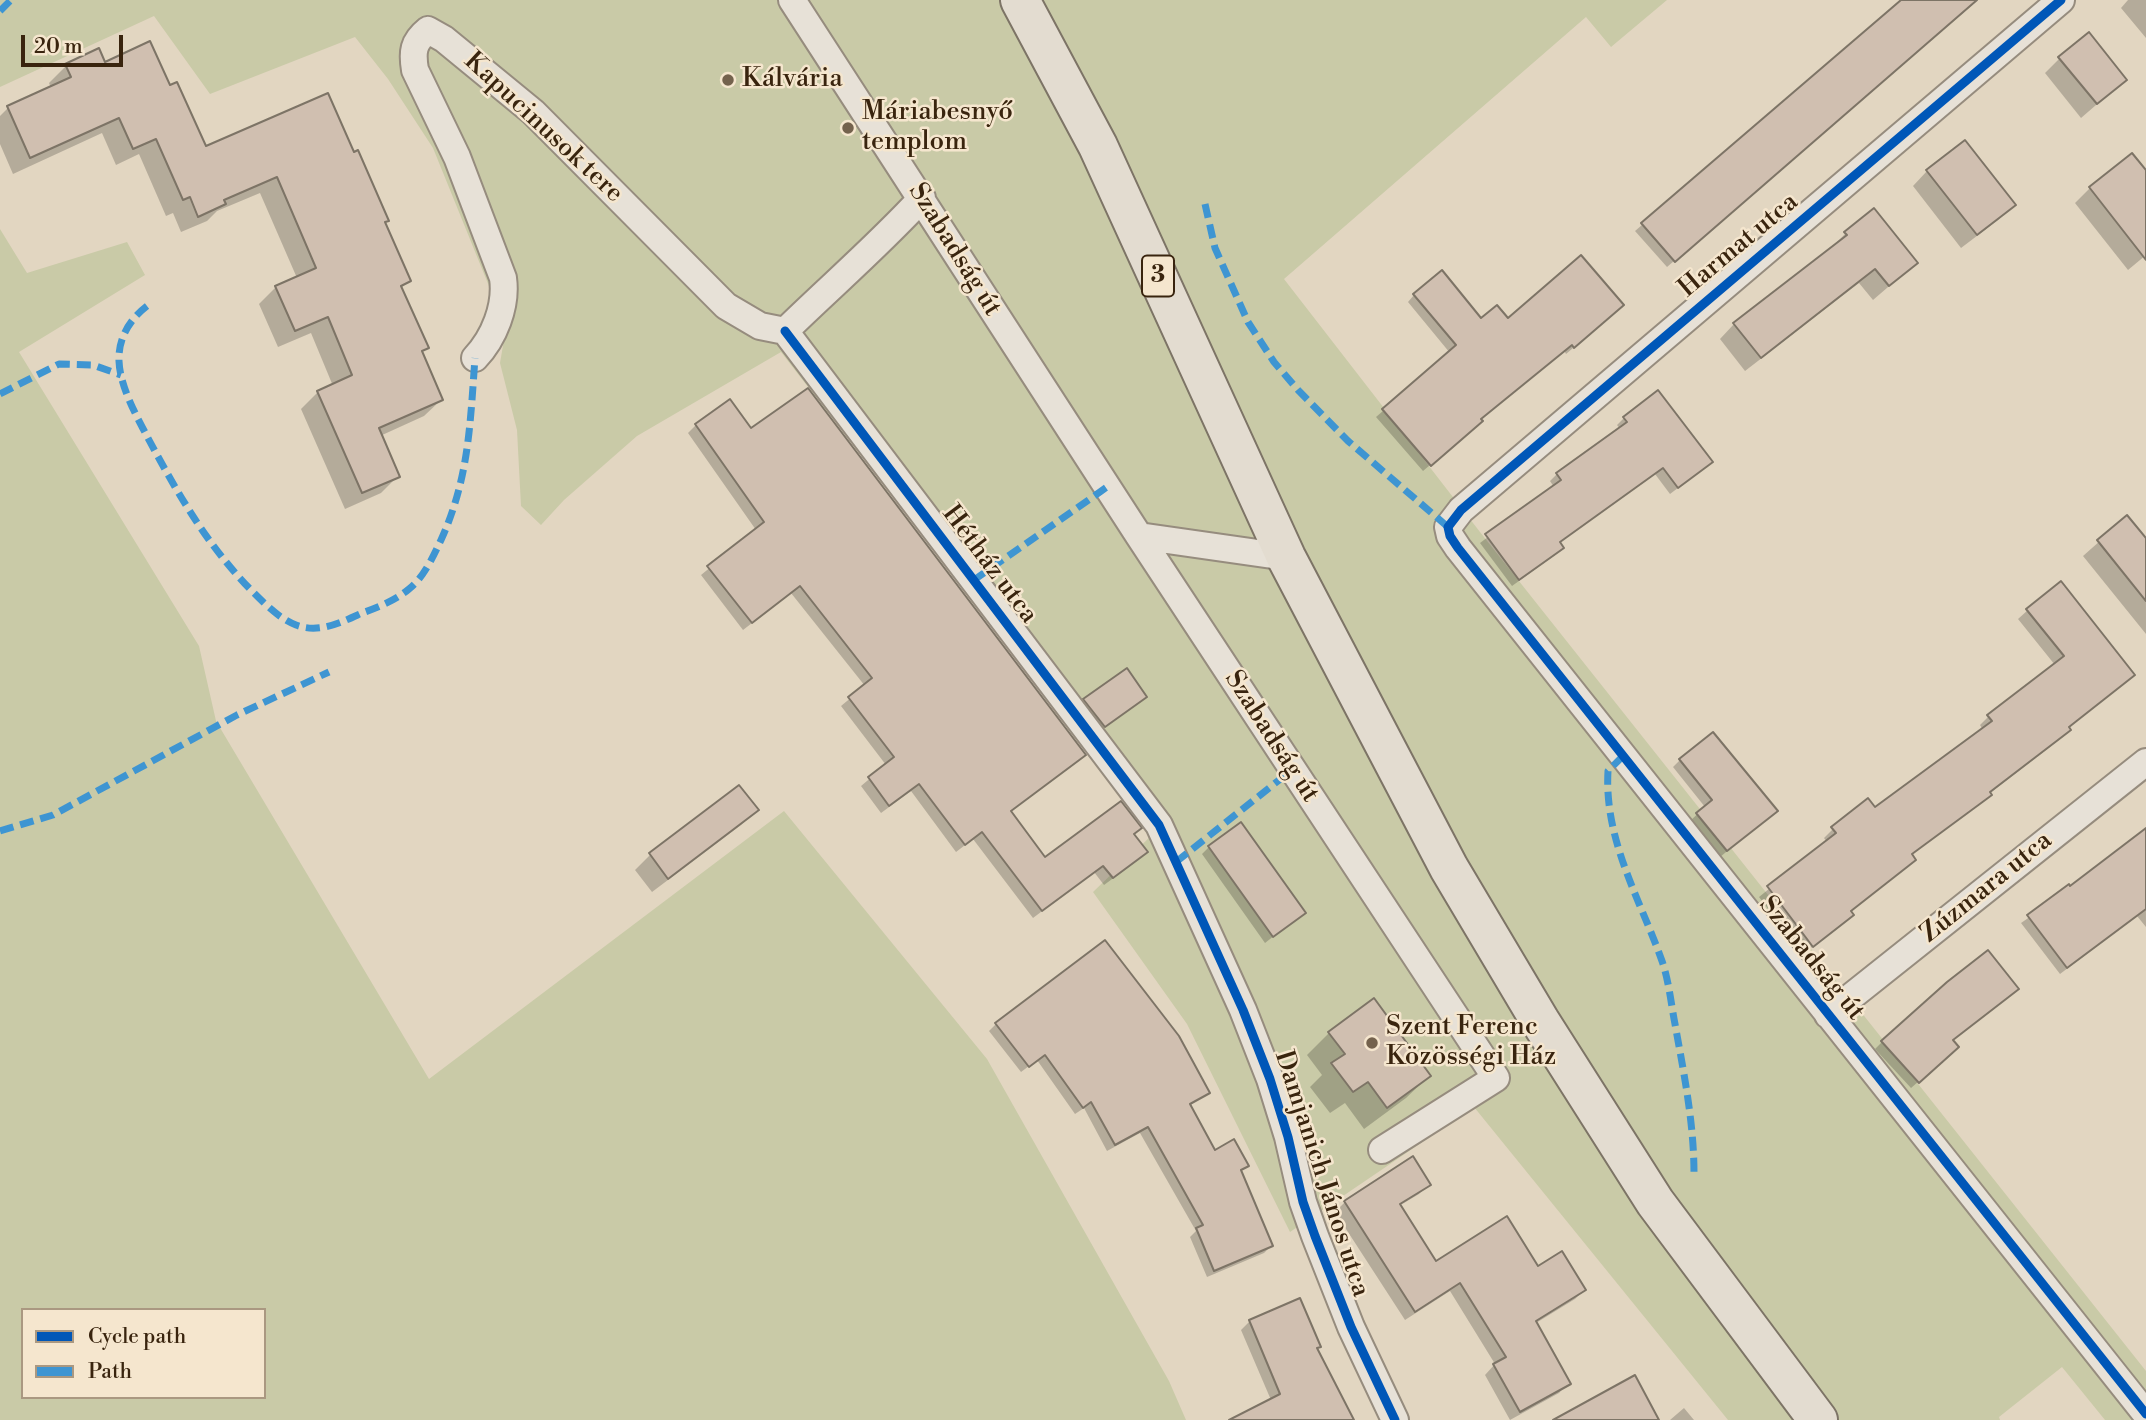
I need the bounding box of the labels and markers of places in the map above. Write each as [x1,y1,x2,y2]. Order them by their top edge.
place label: Kálvária [742,64,843,96]
marker: Kálvária [720,72,736,88]
place label: Máriabesnyő templom [862,97,1013,158]
marker: Máriabesnyő templom [840,120,856,136]
place label: Szent Ferenc Közösségi Ház [1386,1012,1556,1074]
marker: Szent Ferenc Közösségi Ház [1364,1035,1380,1051]

